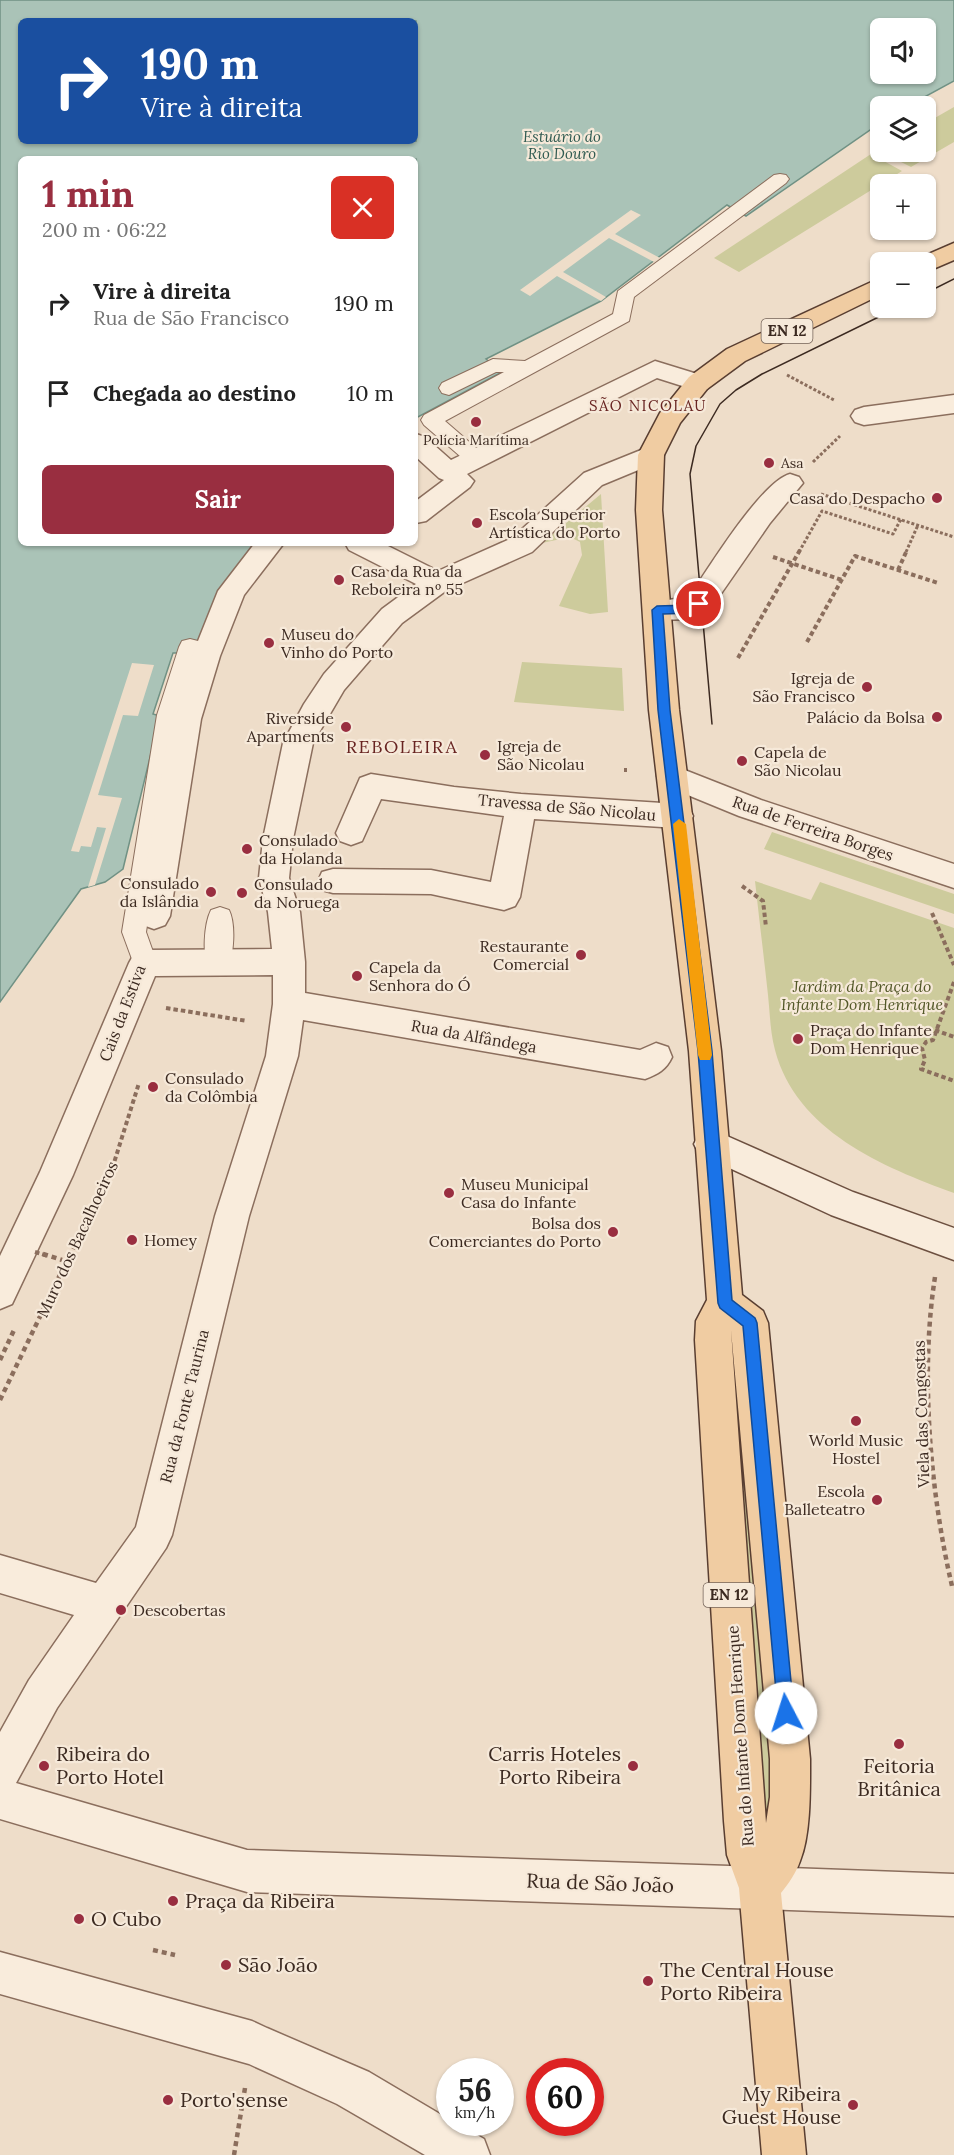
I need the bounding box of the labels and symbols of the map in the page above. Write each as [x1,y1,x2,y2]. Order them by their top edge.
water label: Estuário do Rio Douro [523,127,601,163]
road number: EN 12 [762,319,812,343]
district label: SÃO NICOLAU [589,396,707,415]
marker: Polícia Marítima [469,415,483,429]
place label: Polícia Marítima [423,431,529,449]
place label: Asa [780,454,803,472]
marker: Asa [762,456,776,470]
place label: Casa do Despacho [789,488,925,508]
marker: Casa do Despacho [930,491,944,505]
place label: Escola Superior Artística do Porto [488,504,620,542]
marker: Escola Superior Artística do Porto [470,516,484,530]
place label: Casa da Rua da Reboleira nº 55 [351,561,463,599]
marker: Casa da Rua da Reboleira nº 55 [332,573,346,587]
pin [673,578,724,629]
place label: Museu do Vinho do Porto [280,624,393,662]
marker: Museu do Vinho do Porto [262,636,276,650]
place label: Igreja de São Francisco [753,668,855,706]
marker: Igreja de São Francisco [860,680,874,694]
place label: Palácio da Bolsa [807,707,925,727]
place label: Riverside Apartments [246,708,334,746]
marker: Palácio da Bolsa [930,710,944,724]
marker: Riverside Apartments [339,720,353,734]
district label: REBOLEIRA [346,735,458,758]
place label: Igreja de São Nicolau [497,736,585,774]
place label: Capela de São Nicolau [754,742,842,780]
marker: Igreja de São Nicolau [478,748,492,762]
marker: Capela de São Nicolau [735,754,749,768]
street label: Travessa de São Nicolau [477,789,657,825]
street label: Rua de Ferreira Borges [730,791,896,865]
place label: Consulado da Holanda [259,830,343,868]
marker: Consulado da Holanda [240,842,254,856]
place label: Consulado da Islândia [120,873,199,911]
place label: Consulado da Noruega [254,874,340,912]
marker: Consulado da Islândia [204,885,218,899]
marker: Consulado da Noruega [235,886,249,900]
place label: Restaurante Comercial [480,936,569,974]
marker: Restaurante Comercial [574,948,588,962]
place label: Capela da Senhora do Ó [369,957,471,995]
street label: Cais da Estiva [94,962,150,1064]
marker: Capela da Senhora do Ó [350,969,364,983]
park label: Jardim da Praça do Infante Dom Henrique [781,976,943,1014]
street label: Rua da Alfândega [410,1015,538,1057]
place label: Praça do Infante Dom Henrique [810,1020,932,1058]
marker: Praça do Infante Dom Henrique [791,1032,805,1046]
place label: Consulado da Colômbia [165,1068,258,1106]
marker: Consulado da Colômbia [146,1080,160,1094]
street label: Muro dos Bacalhoeiros [32,1158,122,1320]
place label: Museu Municipal Casa do Infante [461,1174,589,1212]
marker: Museu Municipal Casa do Infante [442,1186,456,1200]
place label: Bolsa dos Comerciantes do Porto [429,1213,601,1251]
marker: Bolsa dos Comerciantes do Porto [606,1225,620,1239]
place label: Homey [144,1230,197,1250]
marker: Homey [125,1233,139,1247]
street label: Rua da Fonte Taurina [155,1327,213,1485]
street label: Viela das Congostas [908,1340,934,1489]
marker: World Music Hostel [849,1414,863,1428]
place label: World Music Hostel [809,1430,903,1468]
place label: Escola Balleteatro [784,1481,865,1519]
marker: Escola Balleteatro [870,1493,884,1507]
road number: EN 12 [704,1583,754,1607]
place label: Descobertas [133,1600,226,1620]
marker: Descobertas [114,1603,128,1617]
street label: Rua do Infante Dom Henrique [722,1624,758,1847]
position arrow [754,1681,818,1745]
marker: Feitoria Britânica [892,1737,906,1751]
place label: Ribeira do Porto Hotel [56,1741,164,1789]
place label: Carris Hoteles Porto Ribeira [488,1741,621,1789]
place label: Feitoria Britânica [857,1753,941,1801]
marker: Ribeira do Porto Hotel [37,1759,51,1773]
marker: Carris Hoteles Porto Ribeira [626,1759,640,1773]
street label: Rua de São João [526,1867,674,1898]
place label: Praça da Ribeira [185,1888,335,1913]
marker: Praça da Ribeira [166,1894,180,1908]
place label: O Cubo [91,1906,161,1931]
marker: O Cubo [72,1912,86,1926]
place label: São João [238,1952,318,1977]
place label: The Central House Porto Ribeira [660,1957,834,2005]
marker: São João [219,1958,233,1972]
marker: The Central House Porto Ribeira [641,1974,655,1988]
speed limit sign: 60 [526,2058,604,2136]
place label: My Ribeira Guest House [722,2081,841,2129]
place label: Porto'sense [180,2087,288,2112]
marker: Porto'sense [161,2093,175,2107]
marker: My Ribeira Guest House [846,2098,860,2112]

